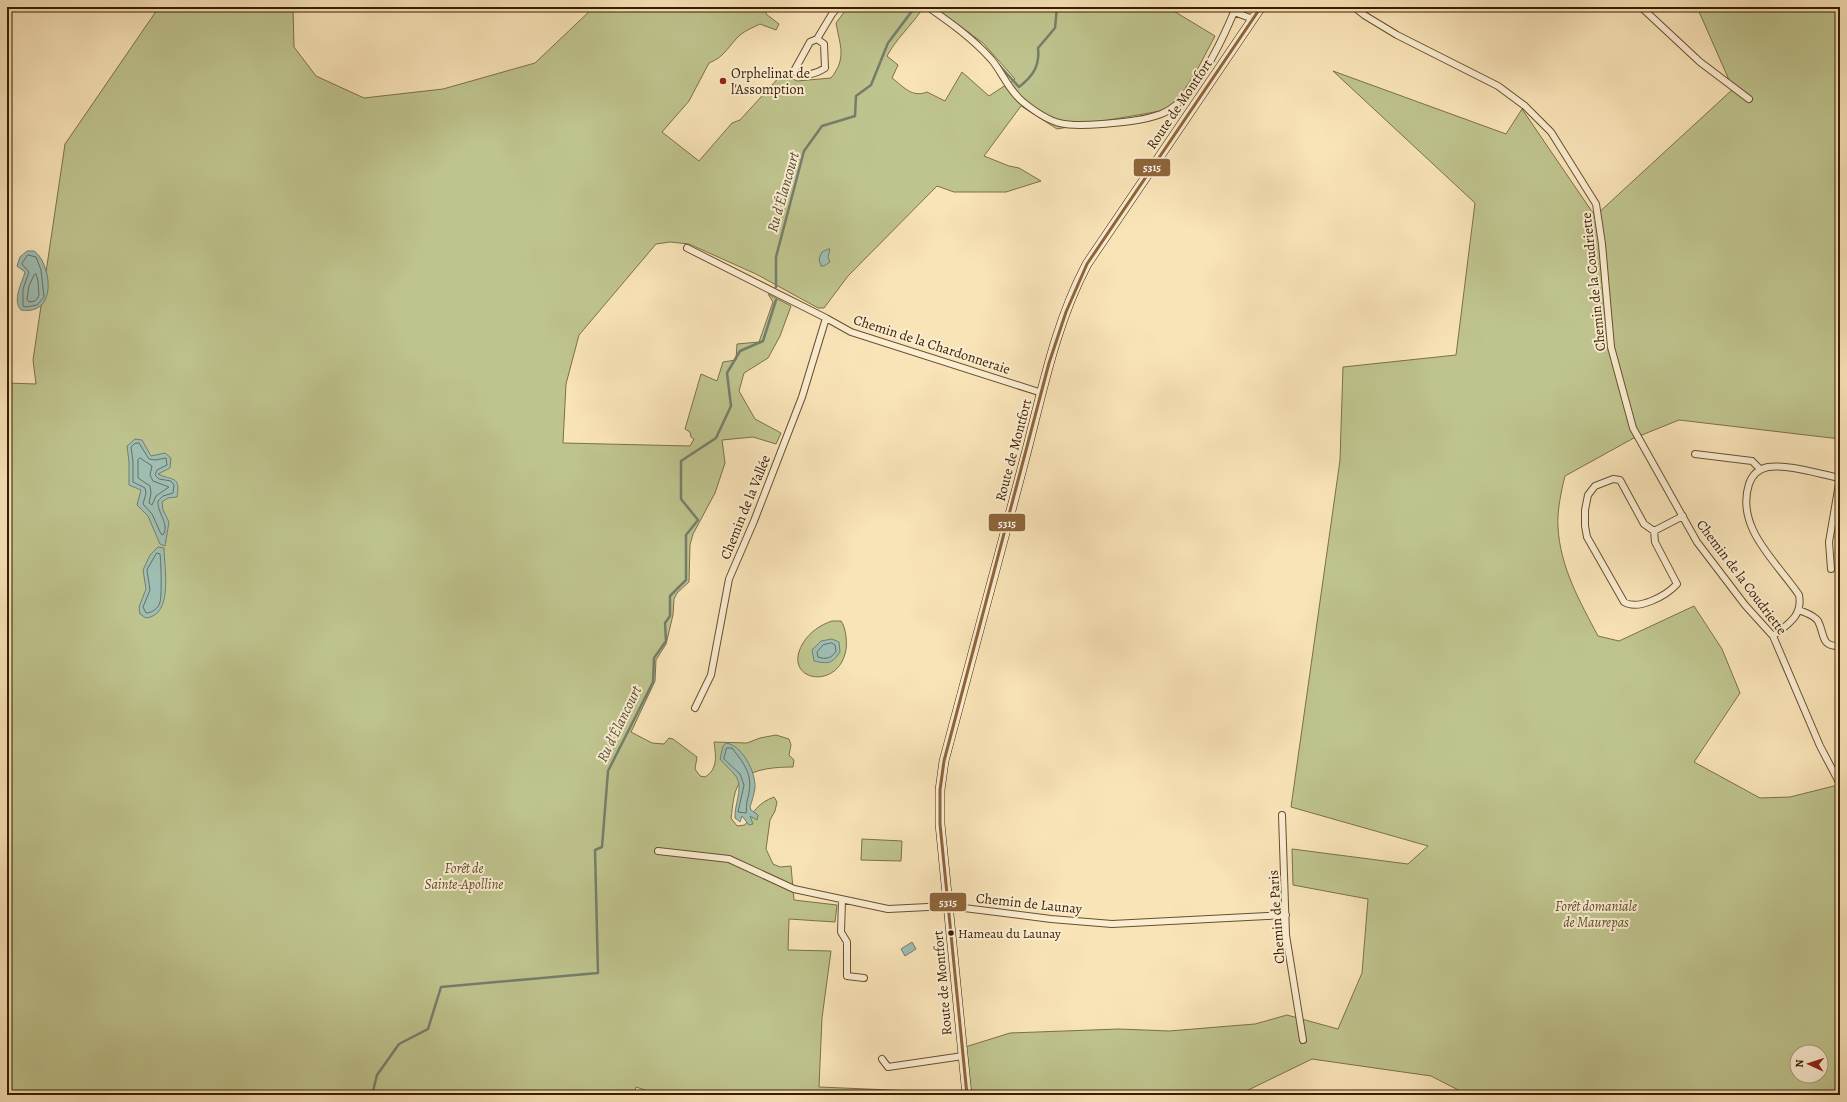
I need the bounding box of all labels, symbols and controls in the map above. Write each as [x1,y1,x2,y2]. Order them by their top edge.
street label: Route de Montfort [1142,55,1217,153]
place label: Orphelinat de l'Assomption [731,64,810,99]
marker: Orphelinat de l'Assomption [718,76,728,86]
water label: Ru d'Élancourt [762,149,804,234]
line badge: 5315 [1133,158,1171,177]
text: 5315 [1143,160,1161,175]
street label: Chemin de la Coudriette [1577,212,1610,352]
street label: Chemin de la Chardonneraie [851,310,1013,379]
street label: Route de Montfort [991,397,1036,503]
street label: Chemin de la Vallée [716,452,775,562]
line badge: 5315 [988,513,1026,532]
text: 5315 [998,516,1016,531]
street label: Chemin de la Coudriette [1692,516,1791,639]
water label: Ru d'Élancourt [592,682,646,765]
park label: Forêt de Sainte-Apolline [425,859,503,894]
street label: Chemin de Paris [1264,869,1289,965]
street label: Chemin de Launay [975,888,1084,919]
line badge: 5315 [929,892,967,912]
text: 5315 [939,895,957,910]
park label: Forêt domaniale de Maurepas [1555,897,1637,932]
place label: Hameau du Launay [958,925,1061,942]
marker: Hameau du Launay [946,928,956,938]
street label: Route de Montfort [928,929,957,1036]
north arrow [1789,1044,1829,1084]
text: N [1792,1059,1807,1068]

